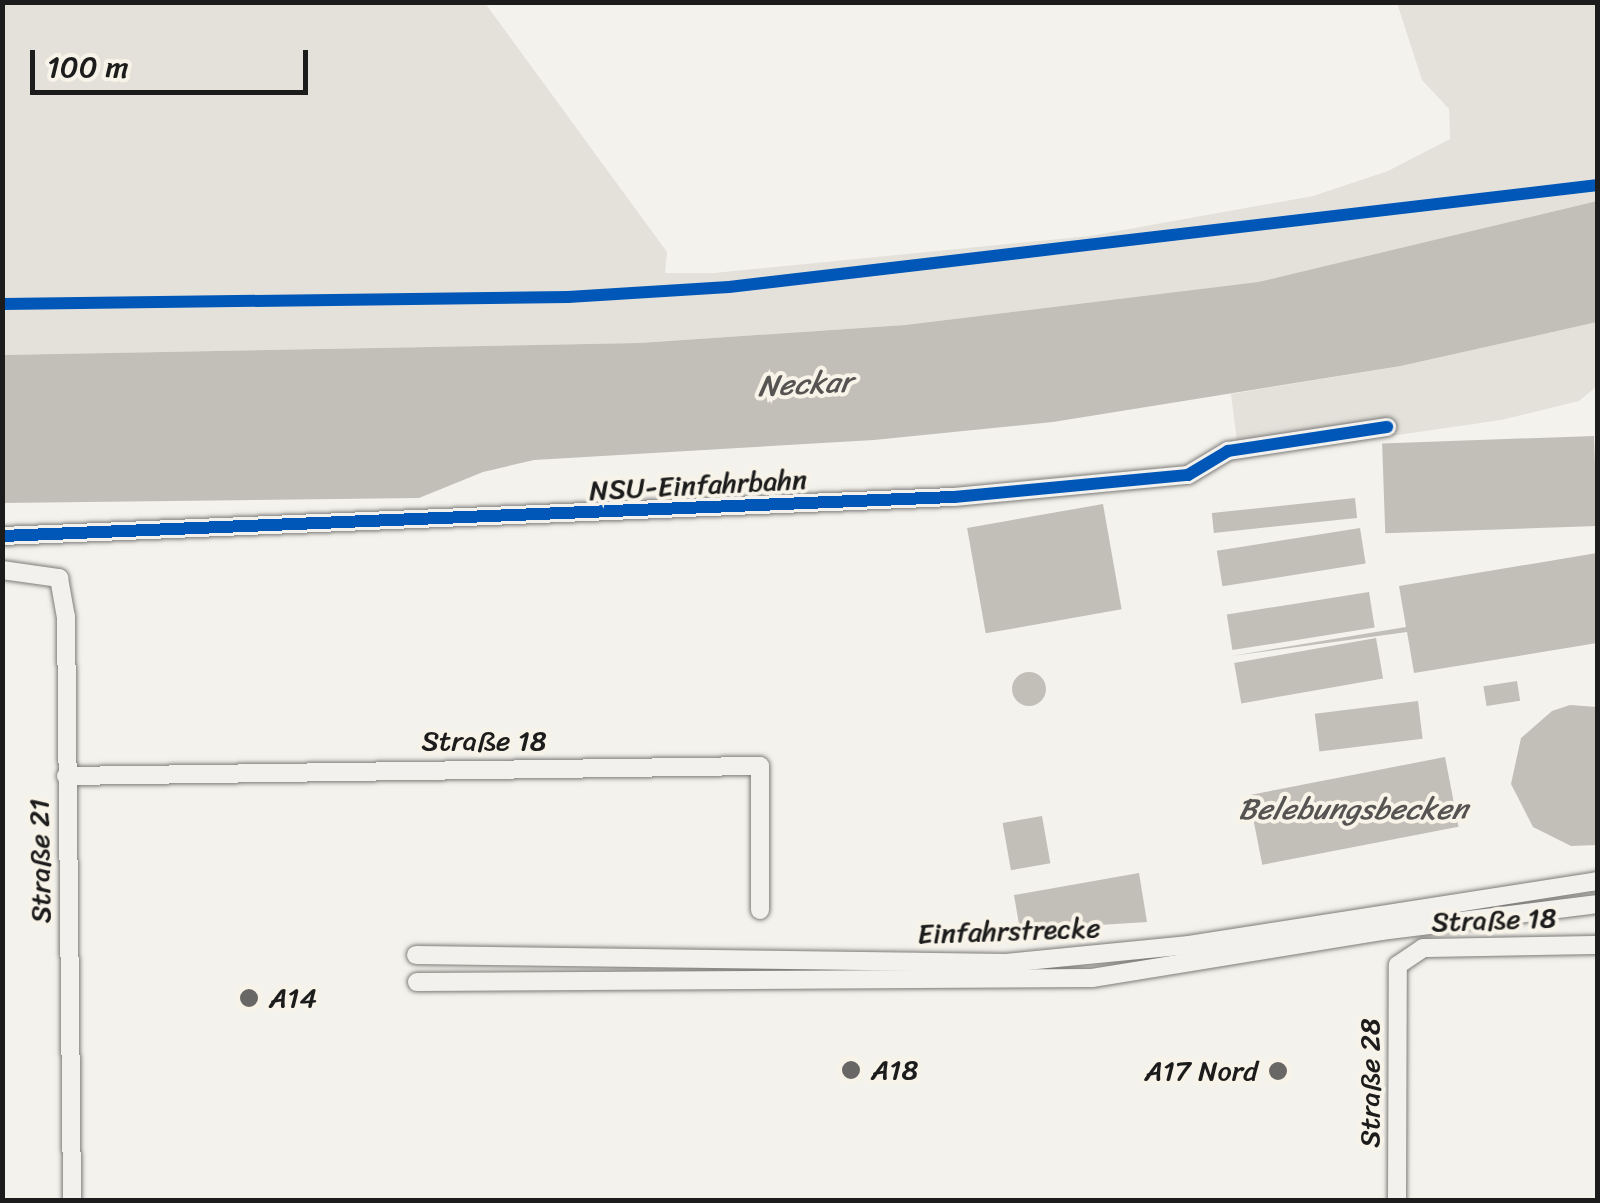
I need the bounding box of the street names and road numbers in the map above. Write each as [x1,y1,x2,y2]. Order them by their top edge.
street label: NSU-Einfahrbahn [588,463,808,507]
street label: Straße 18 [421,724,547,758]
street label: Straße 21 [22,798,58,924]
street label: Straße 18 [1431,901,1557,939]
street label: Einfahrstrecke [917,911,1101,951]
street label: Straße 28 [1353,1018,1387,1148]

